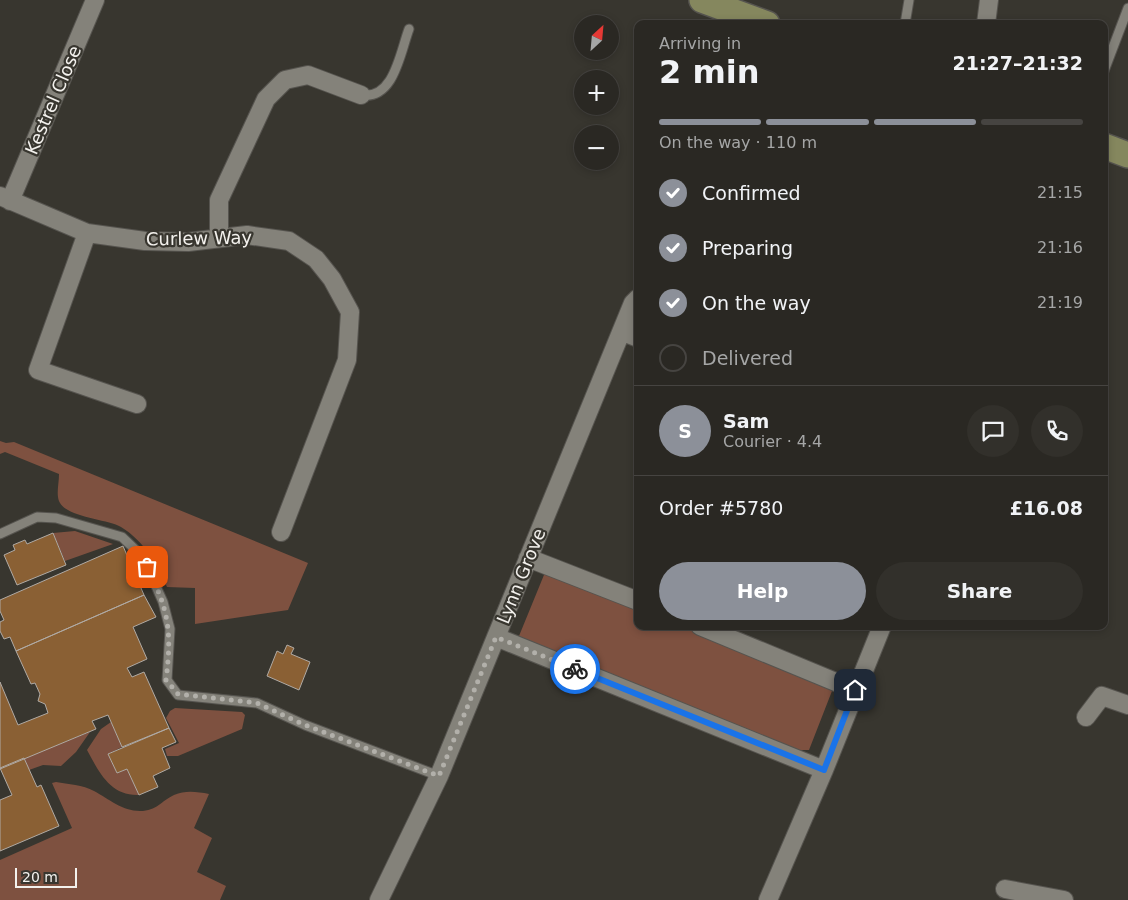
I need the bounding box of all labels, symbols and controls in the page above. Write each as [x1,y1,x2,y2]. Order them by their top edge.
north arrow [574,15,619,60]
map controls [574,15,619,170]
text: Arriving in [659,34,741,53]
street label: Kestrel Close [21,42,85,158]
text: 21:27–21:32 [953,52,1083,74]
text: 2 min [659,53,760,91]
button: + [574,70,619,115]
button: − [574,125,619,170]
text: On the way · 110 m [659,133,817,152]
icon: check [659,179,687,207]
text: Confirmed [702,182,801,204]
text: 21:15 [1037,183,1083,202]
street label: Curlew Way [146,227,253,249]
icon: check [659,234,687,262]
text: Preparing [702,237,793,259]
text: 21:16 [1037,238,1083,257]
icon: check [659,289,687,317]
text: On the way [702,292,811,314]
text: 21:19 [1037,293,1083,312]
text: Delivered [702,347,793,369]
button: chat [967,405,1019,457]
button: phone [1031,405,1083,457]
text: Sam [723,410,769,432]
text: S [678,420,692,442]
text: Courier · 4.4 [723,432,822,451]
text: Order #5780 [659,497,783,519]
text: £16.08 [1010,497,1083,519]
street label: Lynn Grove [492,525,550,627]
pin [126,546,168,588]
icon: bag [133,553,161,581]
button: Help [659,562,866,620]
button: Share [876,562,1083,620]
courier [550,644,600,694]
icon: bike [561,655,589,683]
pin [834,669,876,711]
icon: home [841,676,869,704]
scale bar [15,865,78,888]
text: 20 m [22,869,58,885]

